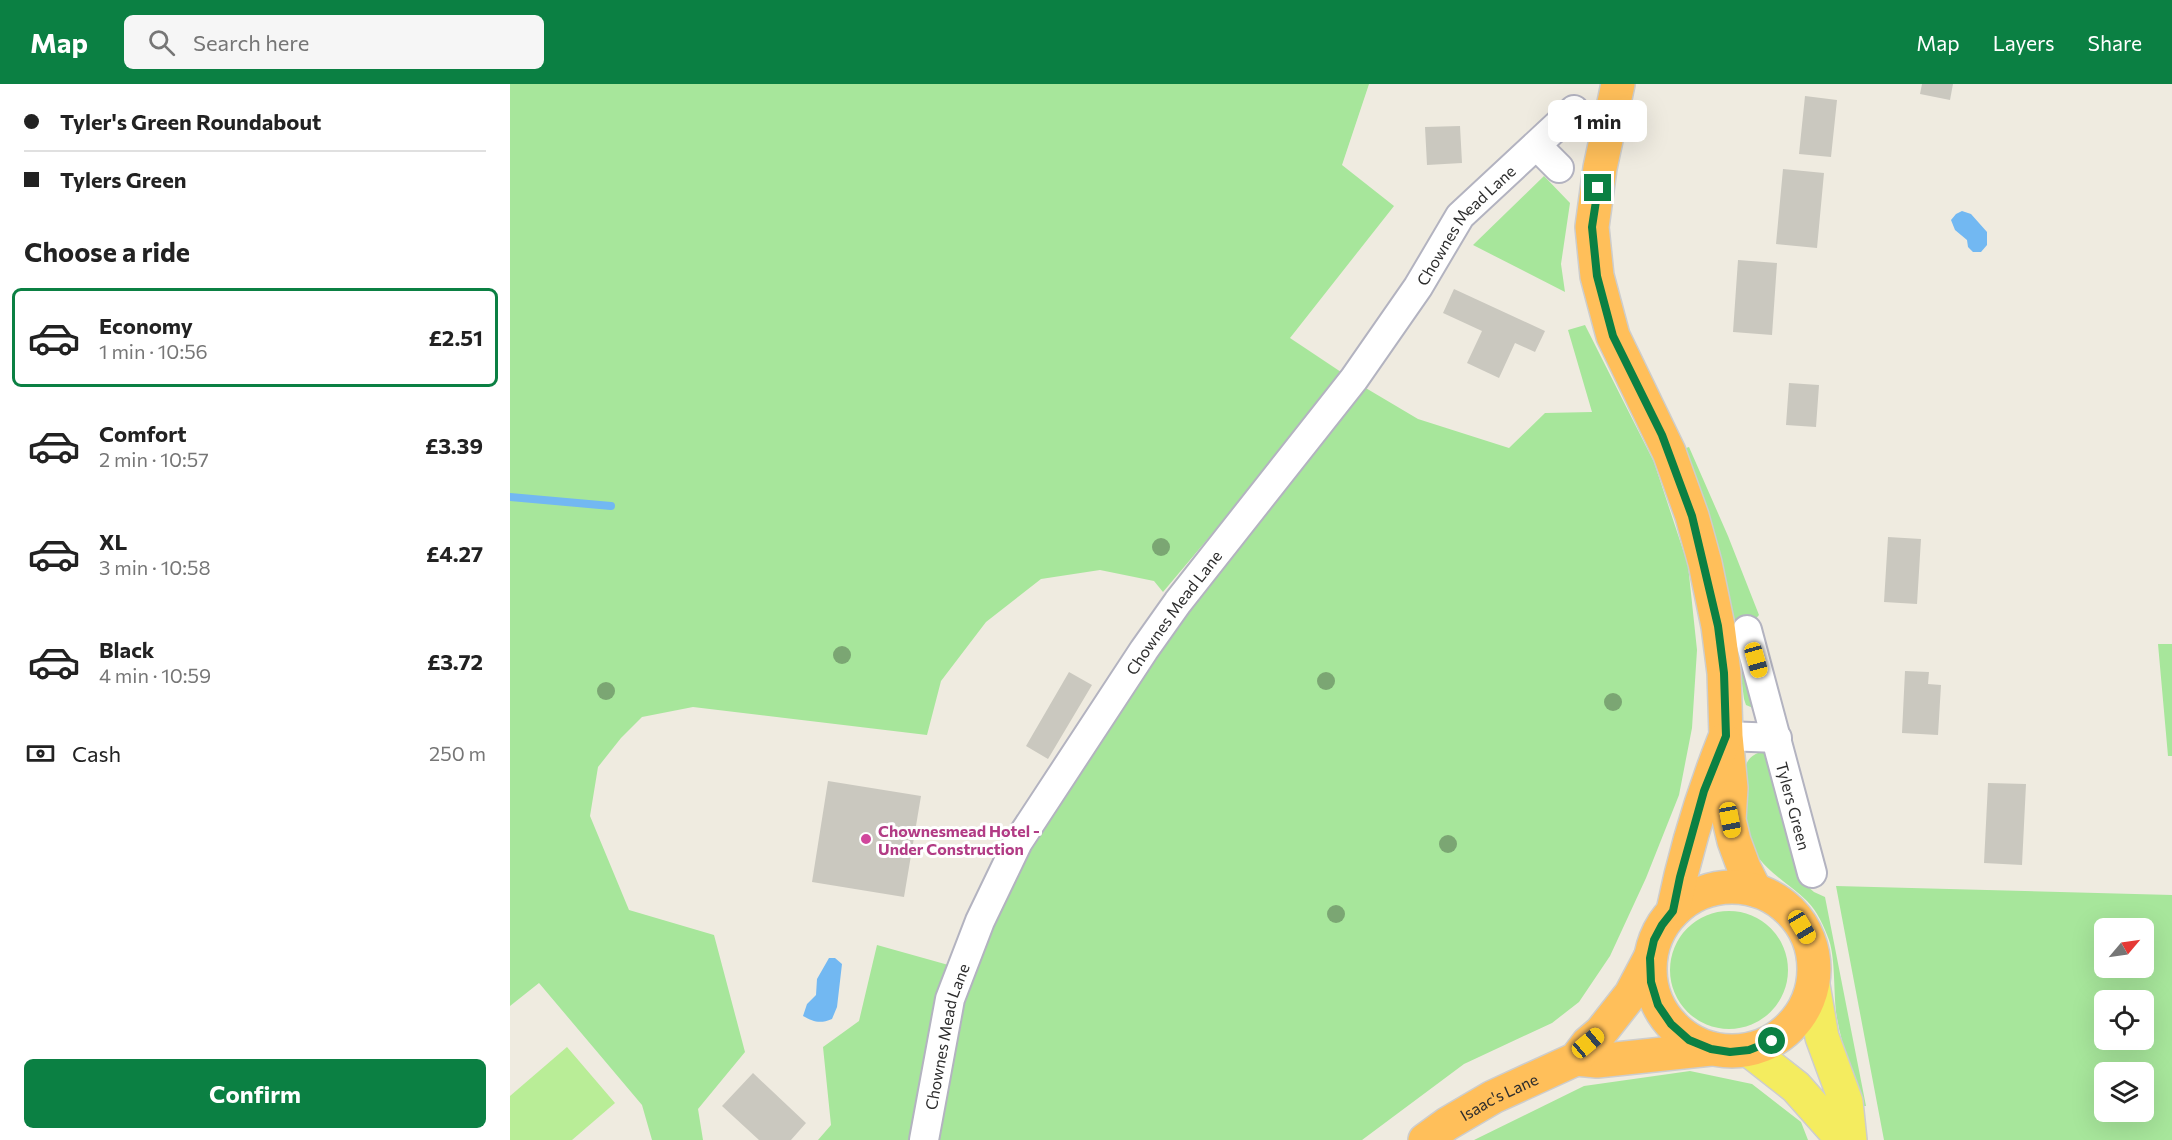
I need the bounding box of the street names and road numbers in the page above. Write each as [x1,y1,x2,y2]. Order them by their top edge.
street label: Chownes Mead Lane [1412,161,1519,289]
street label: Chownes Mead Lane [1121,546,1225,678]
street label: Tylers Green [1773,760,1815,852]
street label: Chownes Mead Lane [920,961,972,1111]
street label: Isaac's Lane [1456,1068,1541,1124]

